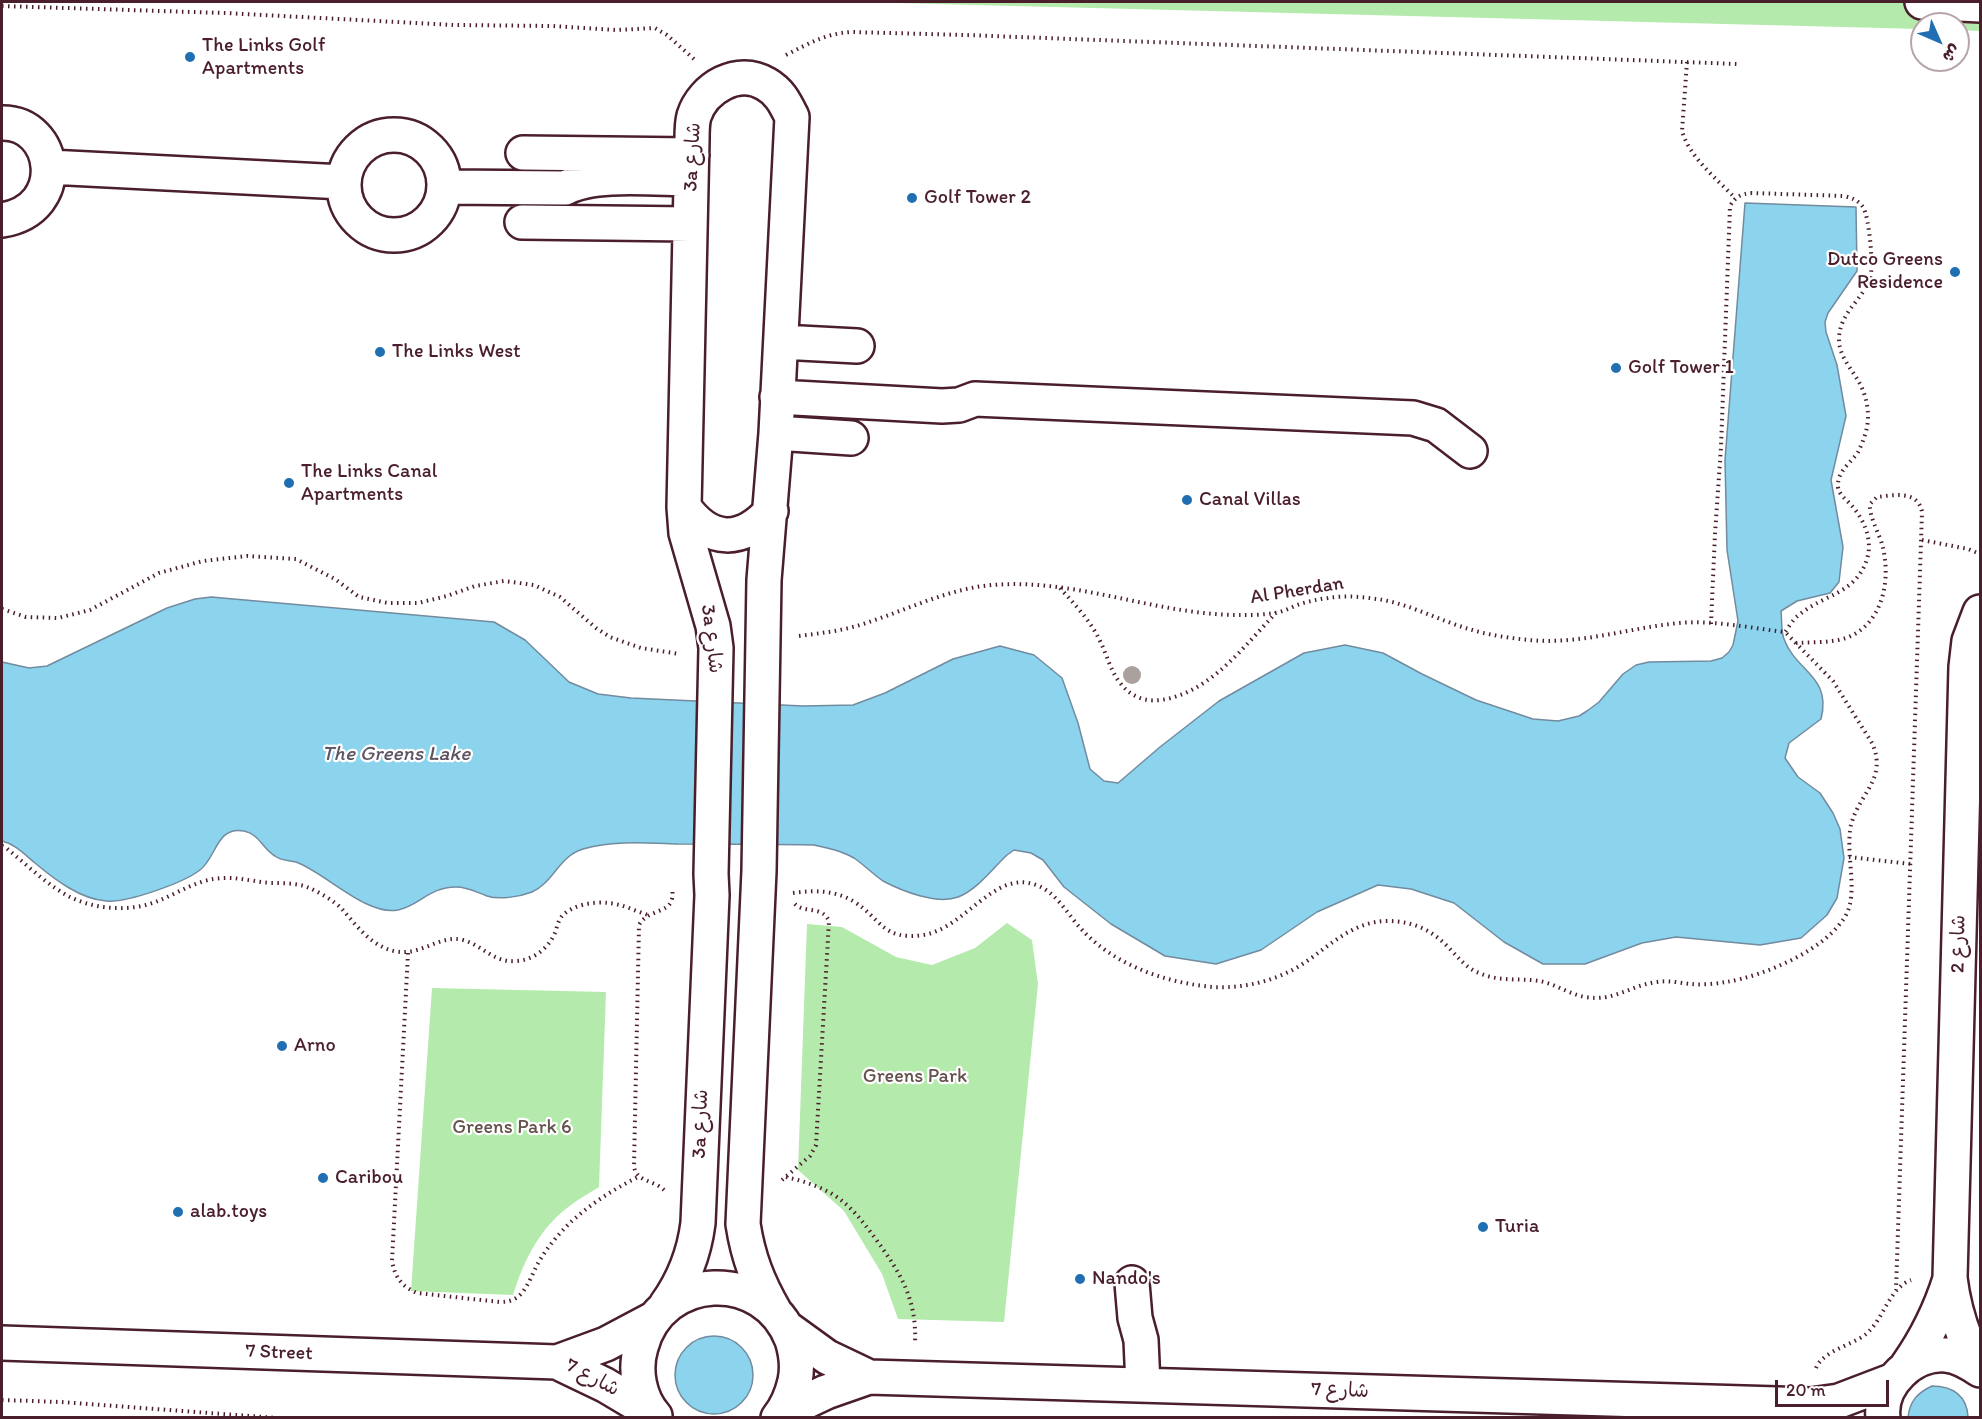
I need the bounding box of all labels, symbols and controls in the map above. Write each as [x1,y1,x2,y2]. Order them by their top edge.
north arrow [1910,12,1970,72]
place label: The Links Golf Apartments [202,34,325,81]
text: ش [1939,41,1965,67]
marker: The Links Golf Apartments [183,50,197,64]
street label: 3a شارع [679,122,707,192]
place label: Golf Tower 2 [924,186,1031,210]
marker: Golf Tower 2 [905,191,919,205]
place label: Dutco Greens Residence [1827,248,1943,295]
marker: Dutco Greens Residence [1948,265,1962,279]
place label: The Links West [392,340,521,364]
marker: The Links West [373,345,387,359]
place label: Golf Tower 1 [1628,356,1734,380]
marker: Golf Tower 1 [1609,361,1623,375]
place label: The Links Canal Apartments [301,460,437,507]
marker: The Links Canal Apartments [282,476,296,490]
place label: Canal Villas [1199,488,1301,512]
marker: Canal Villas [1180,493,1194,507]
street label: Al Pherdan [1249,572,1345,610]
street label: 3a شارع [695,603,727,675]
water label: The Greens Lake [322,742,470,768]
street label: شارع 2 [1946,915,1972,973]
place label: Arno [294,1034,336,1058]
marker: Arno [275,1039,289,1053]
park label: Greens Park [863,1065,967,1089]
street label: 3a شارع [688,1089,714,1159]
park label: Greens Park 6 [452,1116,572,1140]
place label: Caribou [335,1166,403,1190]
marker: Caribou [316,1171,330,1185]
place label: alab.toys [190,1200,267,1224]
marker: alab.toys [171,1205,185,1219]
place label: Turia [1495,1215,1539,1239]
marker: Turia [1476,1220,1490,1234]
place label: Nando's [1092,1267,1161,1291]
marker: Nando's [1073,1272,1087,1286]
street label: 7 Street [245,1340,313,1366]
street label: شارع 7 [561,1354,623,1402]
scale bar [1778,1368,1892,1406]
street label: شارع 7 [1311,1378,1369,1404]
text: 20 m [1786,1379,1826,1401]

